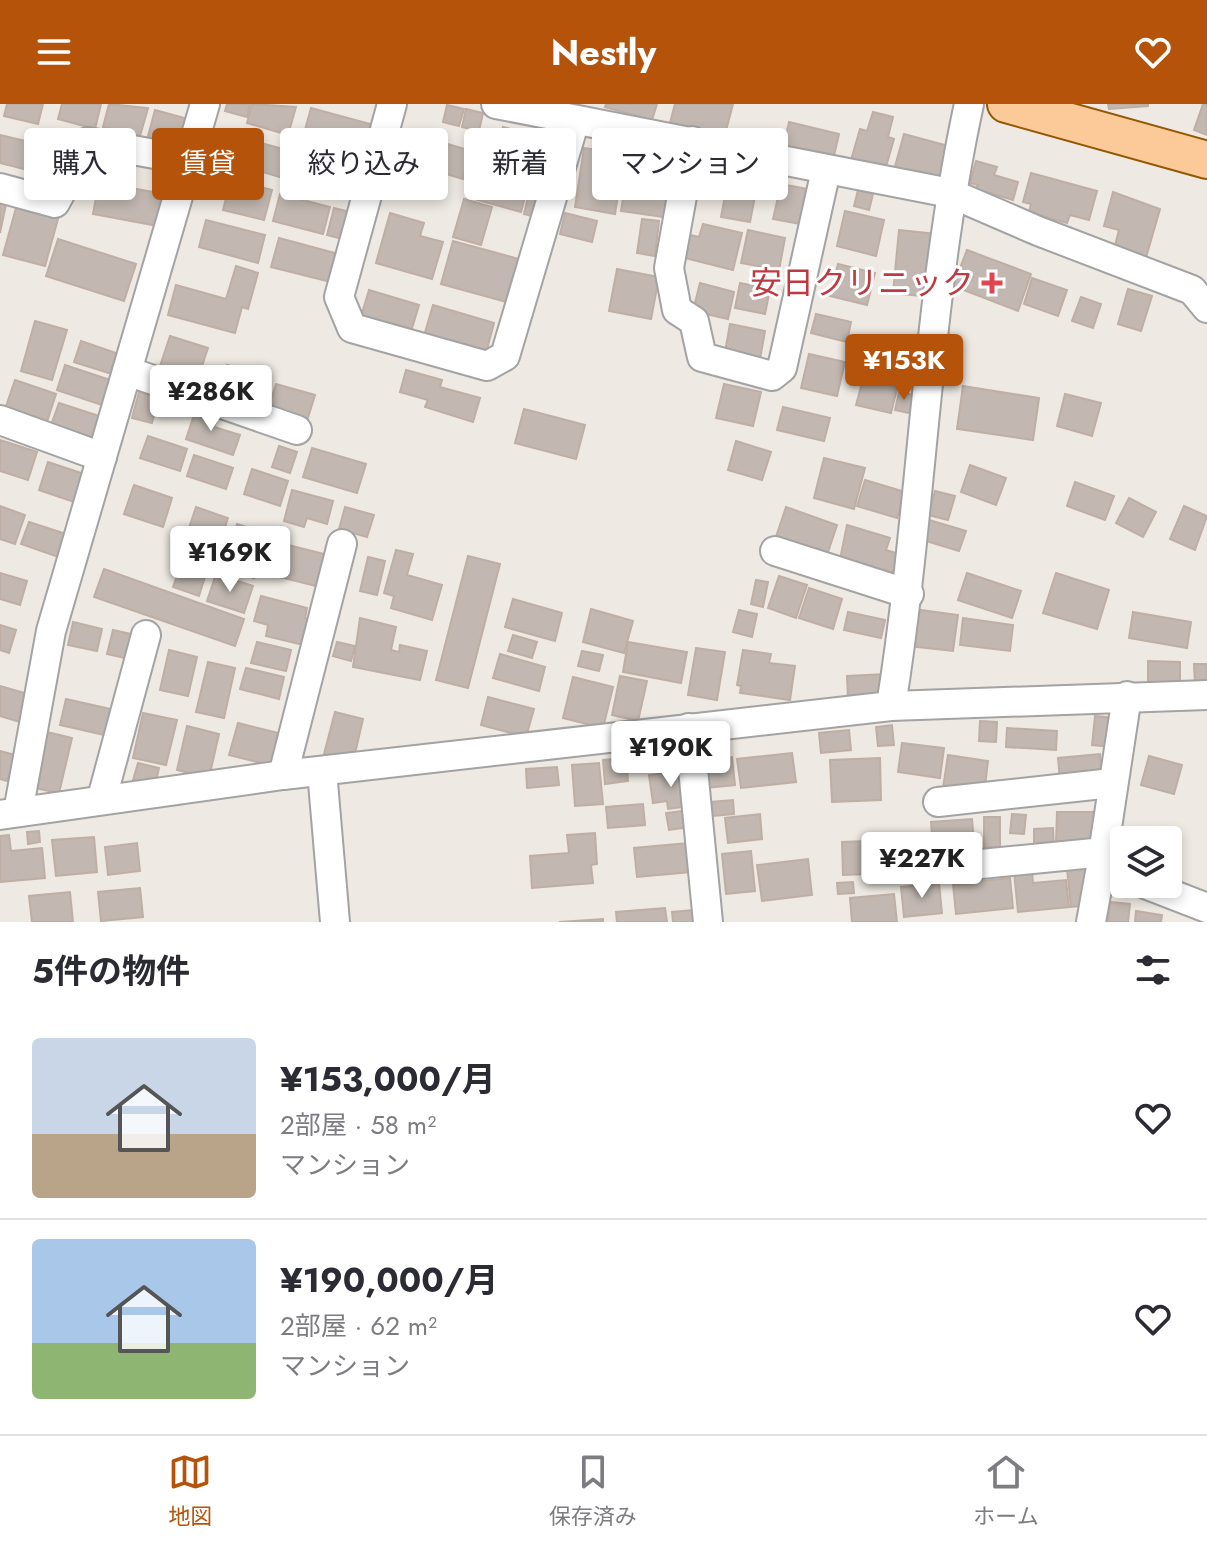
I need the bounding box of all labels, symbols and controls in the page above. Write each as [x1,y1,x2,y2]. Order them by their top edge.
text: Nestly [551,26,656,78]
icon: menu [32,30,76,74]
icon: heart [1131,30,1175,74]
chip: 購入 [24,128,136,200]
chip: 賃貸 [152,128,264,200]
chip: 絞り込み [280,128,448,200]
chip: 新着 [464,128,576,200]
chip: マンション [592,128,788,200]
place label: 安日クリニック [750,260,974,306]
marker: 安日クリニック [981,272,1003,294]
pin: ¥153K [848,334,960,402]
text: ¥153K [863,341,945,379]
pin: ¥286K [155,365,267,433]
text: ¥286K [168,372,254,410]
pin: ¥169K [174,526,286,594]
text: ¥169K [188,533,272,571]
pin: ¥190K [615,721,727,789]
text: ¥190K [629,728,713,766]
map controls [1110,826,1182,898]
button: layers [1110,826,1182,898]
pin: ¥227K [866,832,978,900]
text: ¥227K [879,839,965,877]
text: 5件の物件 [32,947,190,996]
icon: filters [1131,948,1175,992]
text: ¥153,000/月 [280,1055,496,1104]
icon: home [96,1070,192,1166]
icon: heart [1131,1096,1175,1140]
text: 2部屋 · 58 m² [280,1106,436,1144]
text: マンション [280,1146,410,1184]
text: ¥190,000/月 [280,1256,499,1305]
icon: home [96,1271,192,1367]
icon: heart [1131,1297,1175,1341]
text: 2部屋 · 62 m² [280,1307,437,1345]
text: マンション [280,1347,410,1385]
tab: 地図 [168,1450,212,1532]
tab: 保存済み [549,1450,637,1532]
tab: ホーム [973,1450,1039,1532]

